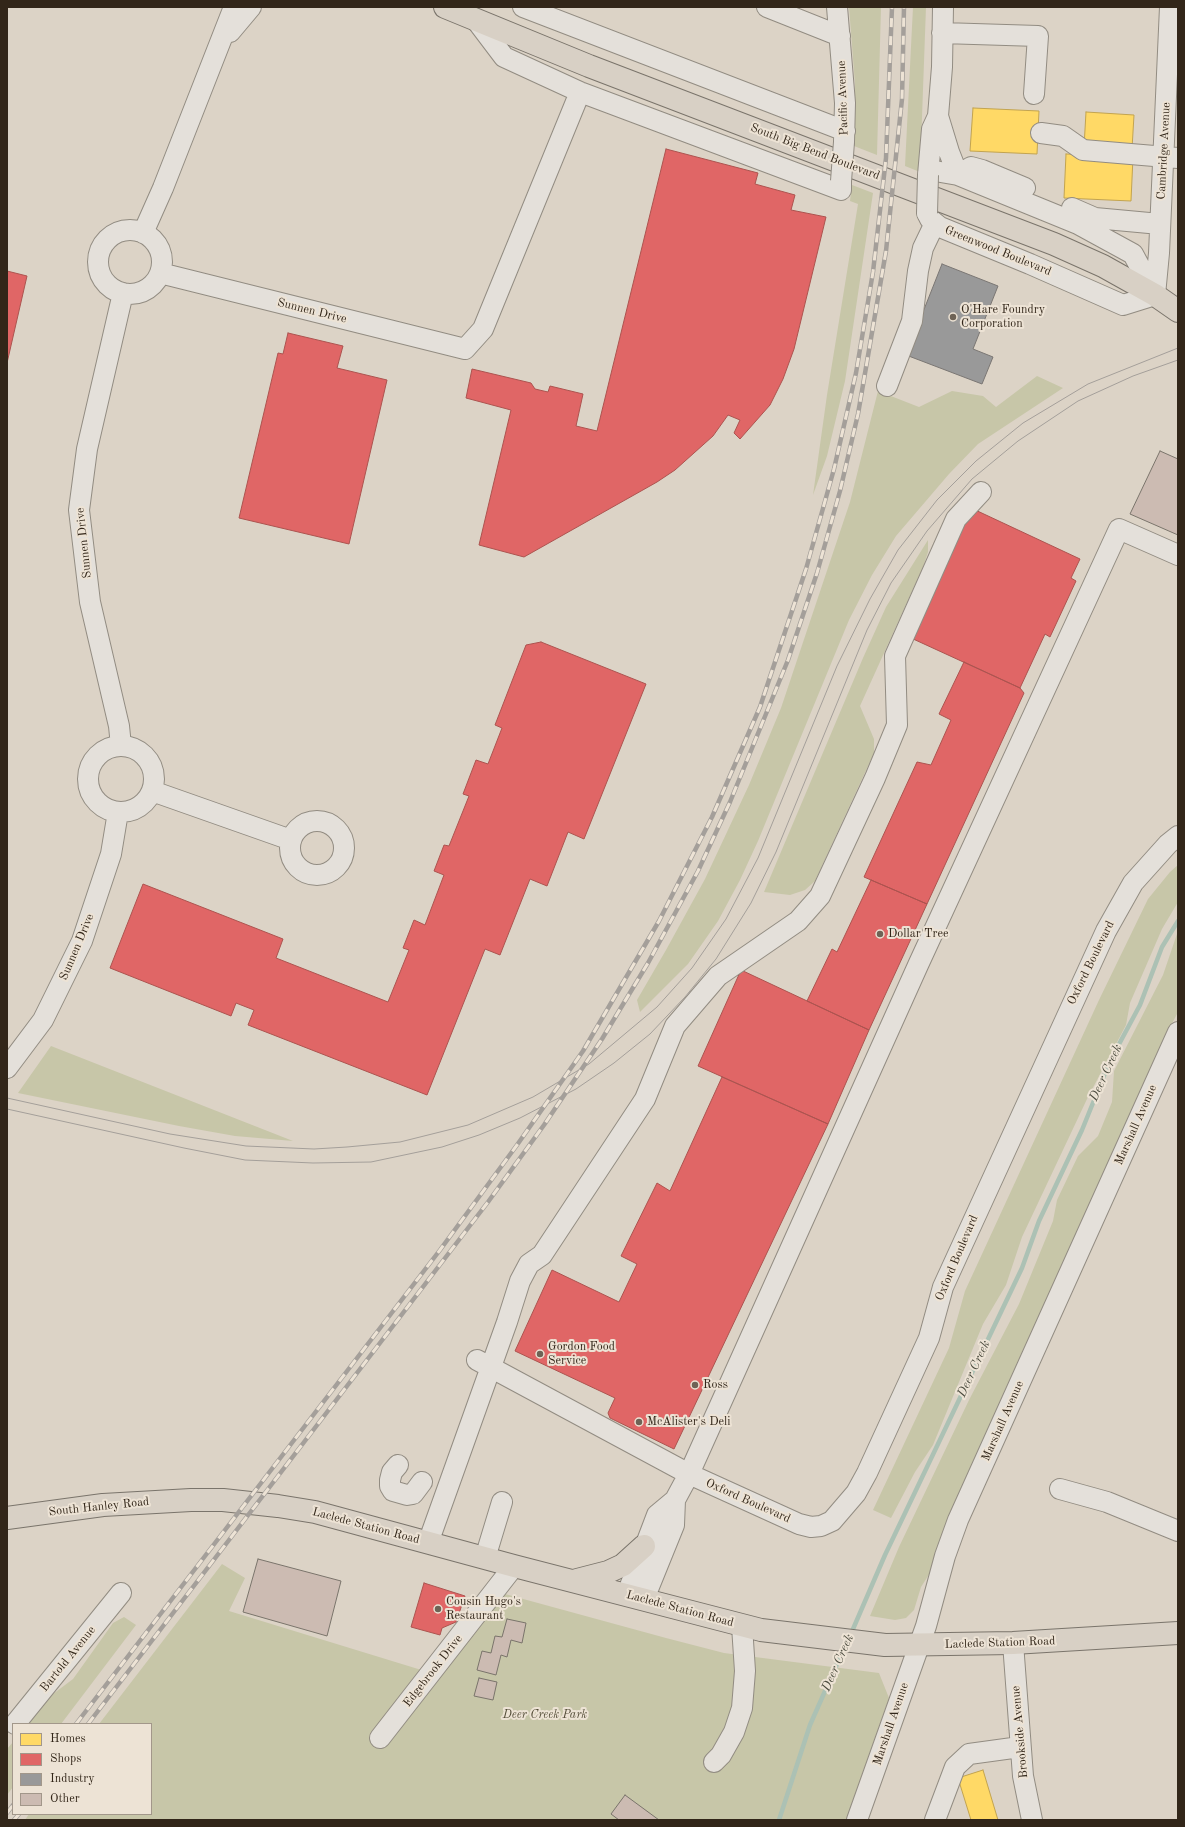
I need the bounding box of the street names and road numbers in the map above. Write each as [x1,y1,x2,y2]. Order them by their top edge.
street label: Pacific Avenue [834,60,852,136]
street label: Cambridge Avenue [1154,102,1174,200]
street label: South Big Bend Boulevard [748,121,882,183]
street label: Greenwood Boulevard [943,223,1053,279]
street label: Sunnen Drive [276,295,348,327]
street label: Sunnen Drive [73,507,95,579]
street label: Sunnen Drive [57,912,97,982]
street label: Oxford Boulevard [1064,919,1118,1007]
street label: Marshall Avenue [1112,1083,1160,1167]
street label: Oxford Boulevard [932,1213,982,1303]
street label: Marshall Avenue [979,1379,1027,1463]
street label: Oxford Boulevard [703,1476,793,1526]
street label: South Hanley Road [48,1495,150,1519]
street label: Laclede Station Road [311,1505,421,1547]
street label: Laclede Station Road [625,1588,735,1630]
street label: Bartold Avenue [37,1623,99,1695]
street label: Edgebrook Drive [400,1632,466,1710]
street label: Laclede Station Road [944,1634,1056,1652]
street label: Marshall Avenue [870,1681,912,1767]
street label: Brookside Avenue [1009,1685,1031,1779]

